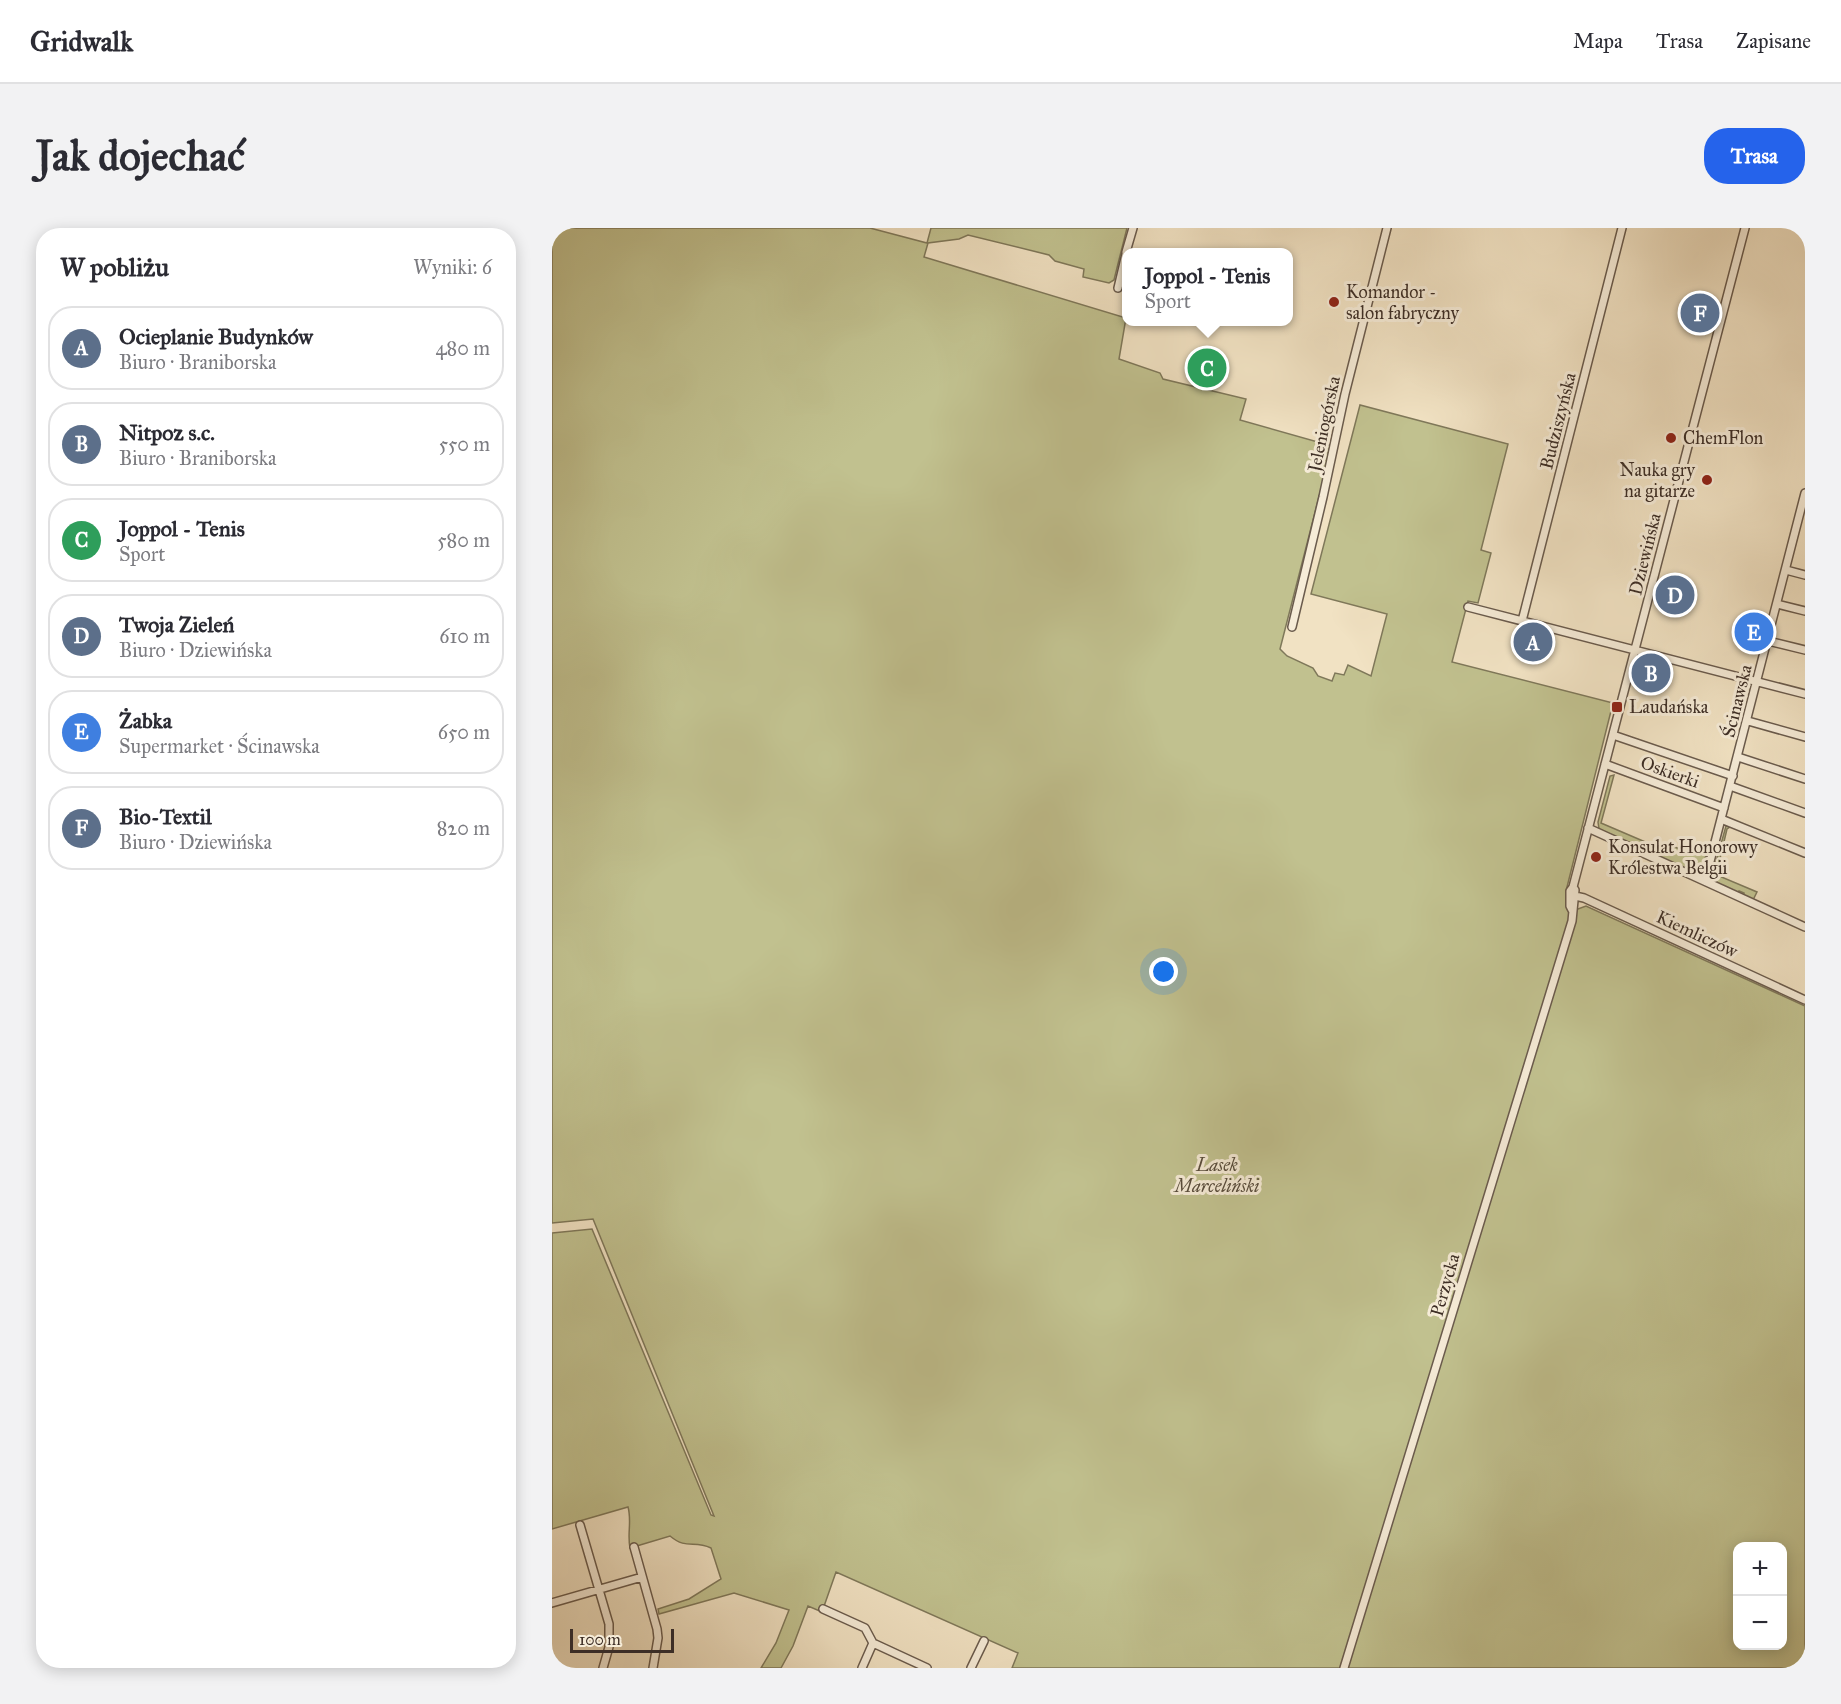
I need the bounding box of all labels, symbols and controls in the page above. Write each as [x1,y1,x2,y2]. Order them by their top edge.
text: Gridwalk [30,24,133,59]
text: Mapa [1573,28,1623,54]
text: Trasa [1656,28,1703,54]
text: Zapisane [1736,28,1811,54]
button: Trasa [1704,128,1805,184]
text: Jak dojechać [36,130,245,182]
popup [1122,248,1293,326]
text: W pobliżu [60,251,169,283]
text: Wyniki: 6 [413,255,492,279]
text: Joppol - Tenis [1145,262,1270,289]
place label: Komandor - salon fabryczny [1346,281,1460,324]
text: Sport [1145,289,1191,313]
pin: F [1680,290,1720,335]
marker: Komandor - salon fabryczny [1327,295,1341,309]
text: Ocieplanie Budynków [119,323,313,350]
text: A [75,336,88,360]
text: 480 m [435,336,490,360]
pin: C [1188,346,1226,390]
text: Biuro · Braniborska [119,350,276,374]
street label: Budziszyńska [1535,370,1581,472]
street label: Jeleniogórska [1303,374,1346,476]
text: Nitpoz s.c. [119,419,215,446]
place label: ChemFlon [1683,427,1764,449]
marker: ChemFlon [1664,431,1678,445]
text: B [75,432,88,456]
text: 550 m [439,432,490,456]
text: Biuro · Braniborska [119,446,276,470]
place label: Nauka gry na gitarze [1620,459,1696,503]
marker: Nauka gry na gitarze [1700,473,1714,487]
street label: Dziewińska [1624,510,1666,597]
text: Joppol - Tenis [119,515,245,542]
text: C [75,528,88,552]
text: 580 m [437,528,490,552]
text: Sport [119,542,165,566]
pin: D [1656,572,1694,617]
pin: E [1734,610,1774,654]
text: Twoja Zieleń [119,611,234,638]
pin: A [1514,620,1552,664]
text: D [74,624,89,648]
text: 610 m [439,624,490,648]
text: Biuro · Dziewińska [119,638,272,662]
pin: B [1632,650,1670,696]
street label: Ścinawska [1715,661,1757,740]
place label: Laudańska [1629,696,1709,718]
marker: Laudańska [1610,700,1624,714]
text: Żabka [119,707,172,734]
text: E [74,720,89,744]
text: 650 m [438,720,490,744]
text: Supermarket · Ścinawska [119,734,320,758]
street label: Oskierki [1638,751,1702,793]
text: Bio-Textil [119,803,212,830]
text: F [75,816,88,840]
text: 820 m [437,816,490,840]
text: Biuro · Dziewińska [119,830,272,854]
place label: Konsulat Honorowy Królestwa Belgii [1608,836,1758,880]
marker: Konsulat Honorowy Królestwa Belgii [1589,850,1603,864]
street label: Kiemliczów [1653,906,1741,962]
your location [1149,957,1178,986]
park label: Lasek Marceliński [1173,1154,1259,1197]
street label: Perzycka [1426,1251,1465,1319]
map controls [1733,1542,1787,1650]
button: + [1733,1542,1787,1596]
button: − [1733,1596,1787,1650]
scale bar [570,1626,674,1654]
text: 100 m [579,1630,621,1649]

